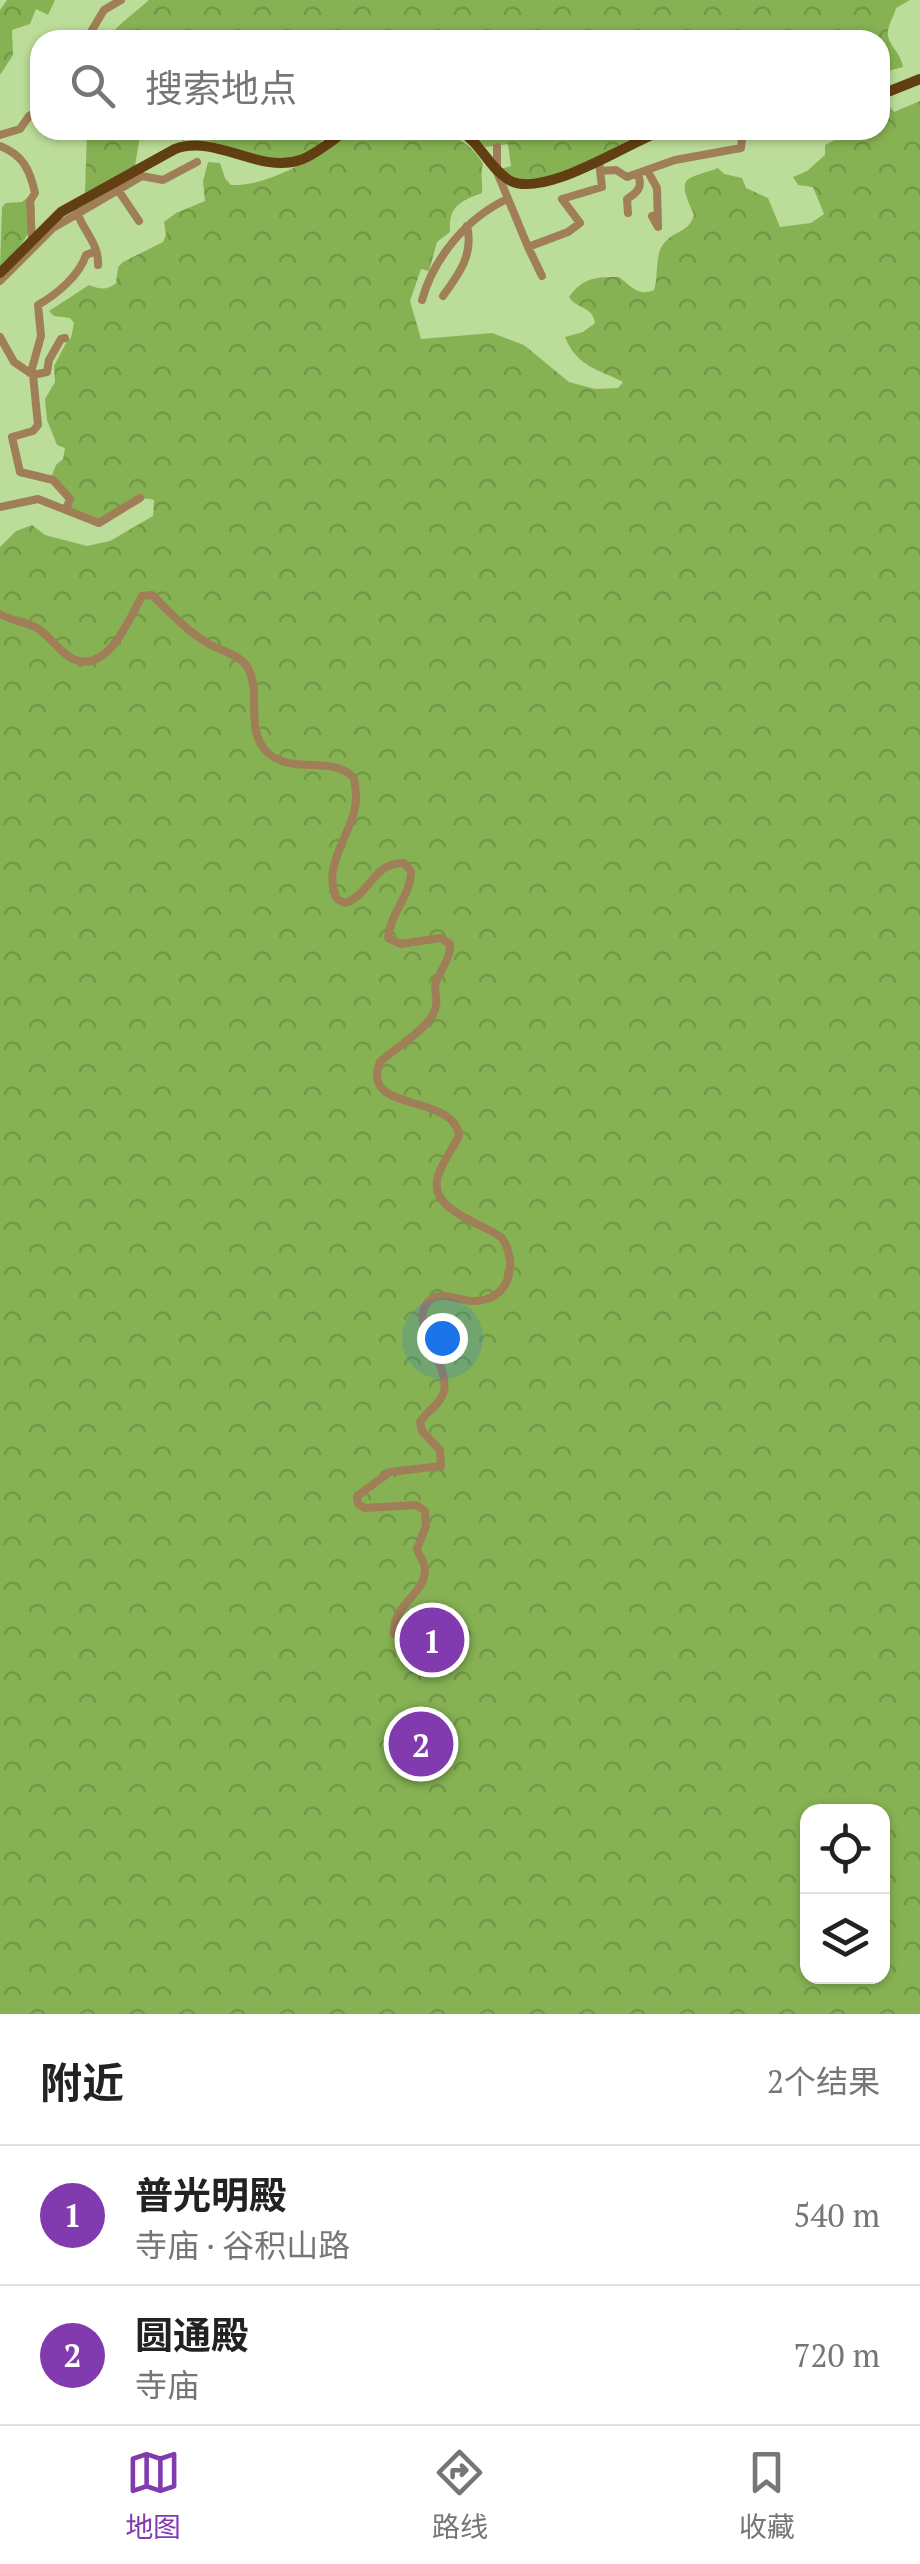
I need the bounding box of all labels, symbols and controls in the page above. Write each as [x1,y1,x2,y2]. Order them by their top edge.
search box [30,30,890,140]
icon: search [65,58,120,113]
text: 搜索地点 [145,63,297,113]
your location [417,1313,468,1364]
pin: 1 [400,1602,464,1678]
pin: 2 [388,1706,454,1782]
map controls [800,1804,890,1984]
button: locate [800,1804,890,1894]
button: layers [800,1894,890,1984]
text: 附近 [40,2054,124,2110]
text: 2个结果 [767,2060,880,2102]
text: 普光明殿 [135,2170,287,2220]
text: 1 [63,2194,82,2236]
text: 540 m [793,2194,880,2236]
text: 寺庙 · 谷积山路 [135,2224,350,2266]
text: 圆通殿 [135,2310,249,2360]
text: 2 [63,2334,82,2376]
text: 720 m [793,2334,880,2376]
text: 寺庙 [135,2364,199,2406]
tab: 地图 [125,2445,181,2545]
tab: 路线 [432,2445,488,2545]
tab: 收藏 [739,2445,795,2545]

